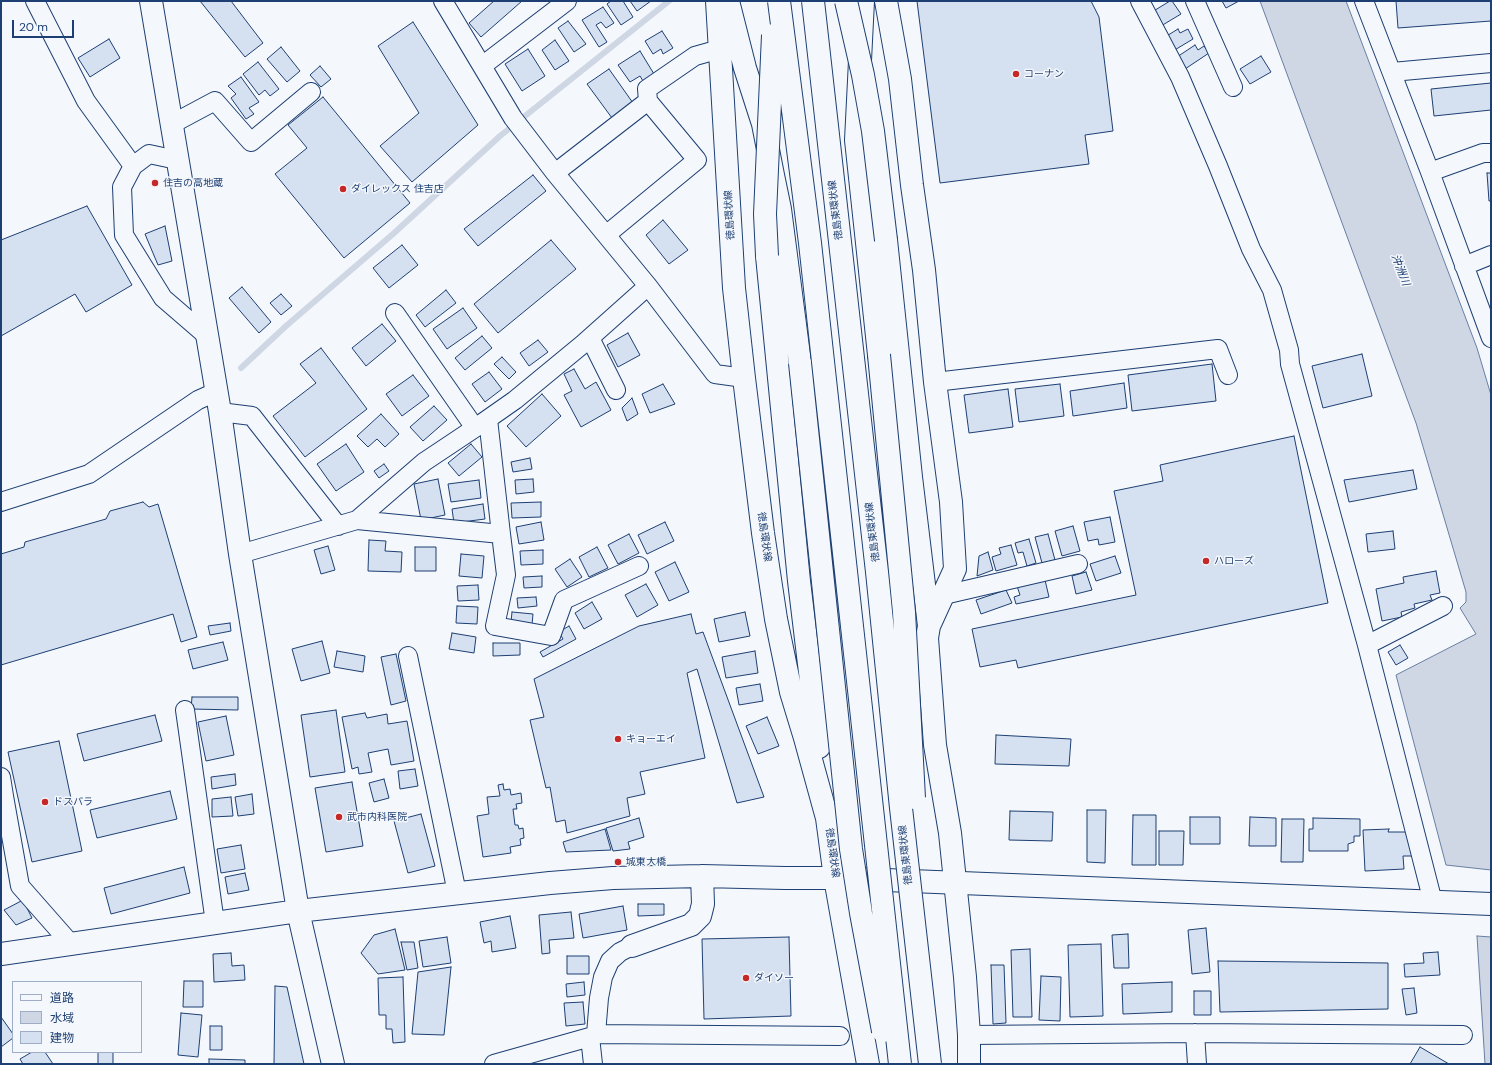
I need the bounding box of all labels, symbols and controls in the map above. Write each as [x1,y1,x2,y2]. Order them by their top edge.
scale bar [14,12,76,38]
text: 20 m [19,19,48,35]
place label: コーナン [1024,68,1064,80]
marker: コーナン [1011,69,1021,79]
place label: 住吉の高地蔵 [163,177,223,189]
marker: 住吉の高地蔵 [150,178,160,188]
street label: 徳島東環状線 [826,179,846,241]
place label: ダイレックス 住吉店 [351,183,444,195]
marker: ダイレックス 住吉店 [338,184,348,194]
street label: 徳島環状線 [723,190,737,240]
water label: 沖洲川 [1388,252,1412,288]
street label: 徳島東環状線 [863,501,883,563]
street label: 徳島環状線 [755,511,773,563]
place label: ハローズ [1214,555,1254,567]
marker: ハローズ [1201,556,1211,566]
place label: キョーエイ [626,733,676,745]
marker: キョーエイ [613,734,623,744]
place label: ドスパラ [53,796,93,808]
marker: ドスパラ [40,797,50,807]
place label: 武市内科医院 [347,811,407,823]
marker: 武市内科医院 [334,812,344,822]
street label: 徳島東環状線 [897,825,915,885]
street label: 徳島環状線 [823,827,841,879]
place label: 城東大橋 [626,856,666,868]
marker: 城東大橋 [613,857,623,867]
place label: ダイソー [754,972,794,984]
marker: ダイソー [741,973,751,983]
legend [12,981,142,1053]
text: 道路 [50,990,74,1006]
text: 水域 [50,1010,74,1026]
text: 建物 [50,1030,74,1046]

